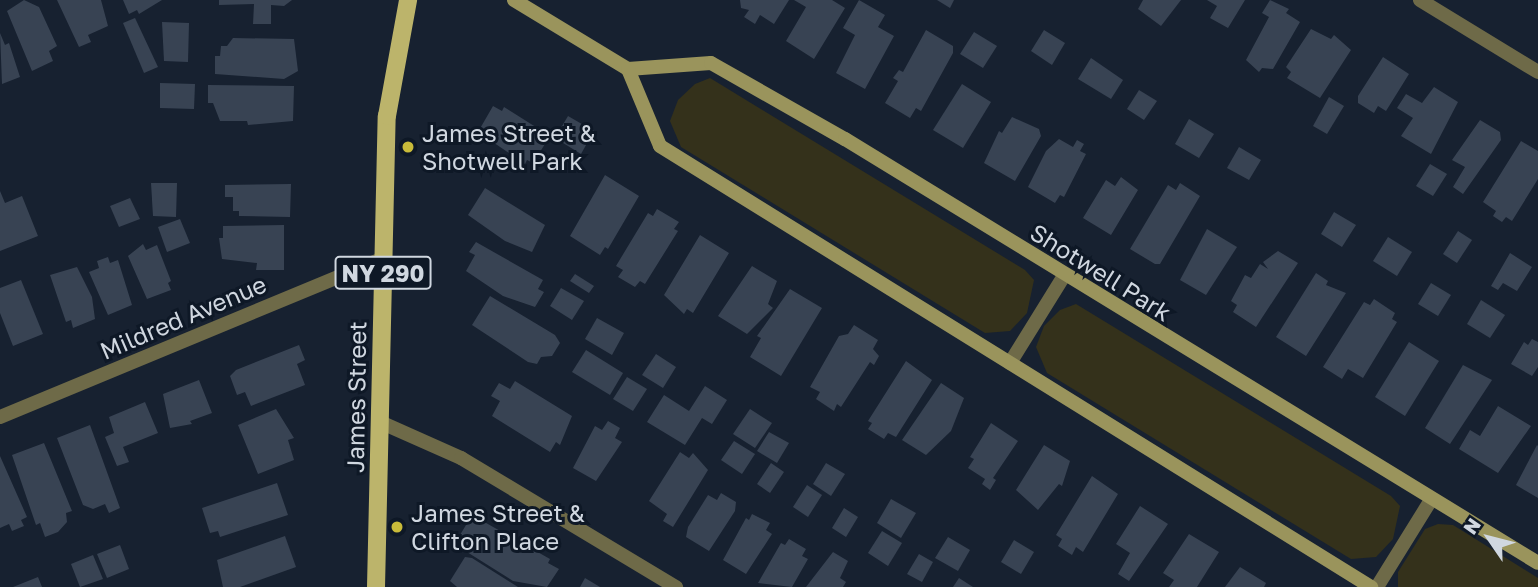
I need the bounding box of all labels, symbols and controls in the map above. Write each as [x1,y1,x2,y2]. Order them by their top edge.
place label: James Street & Shotwell Park [422,119,596,175]
marker: James Street & Shotwell Park [400,139,416,155]
street label: Shotwell Park [1025,217,1177,327]
road number: NY 290 [334,254,432,292]
street label: Mildred Avenue [96,269,270,365]
street label: James Street [340,321,372,473]
place label: James Street & Clifton Place [411,499,585,555]
north arrow [1454,503,1524,573]
text: N [1458,513,1485,538]
marker: James Street & Clifton Place [389,519,405,535]

